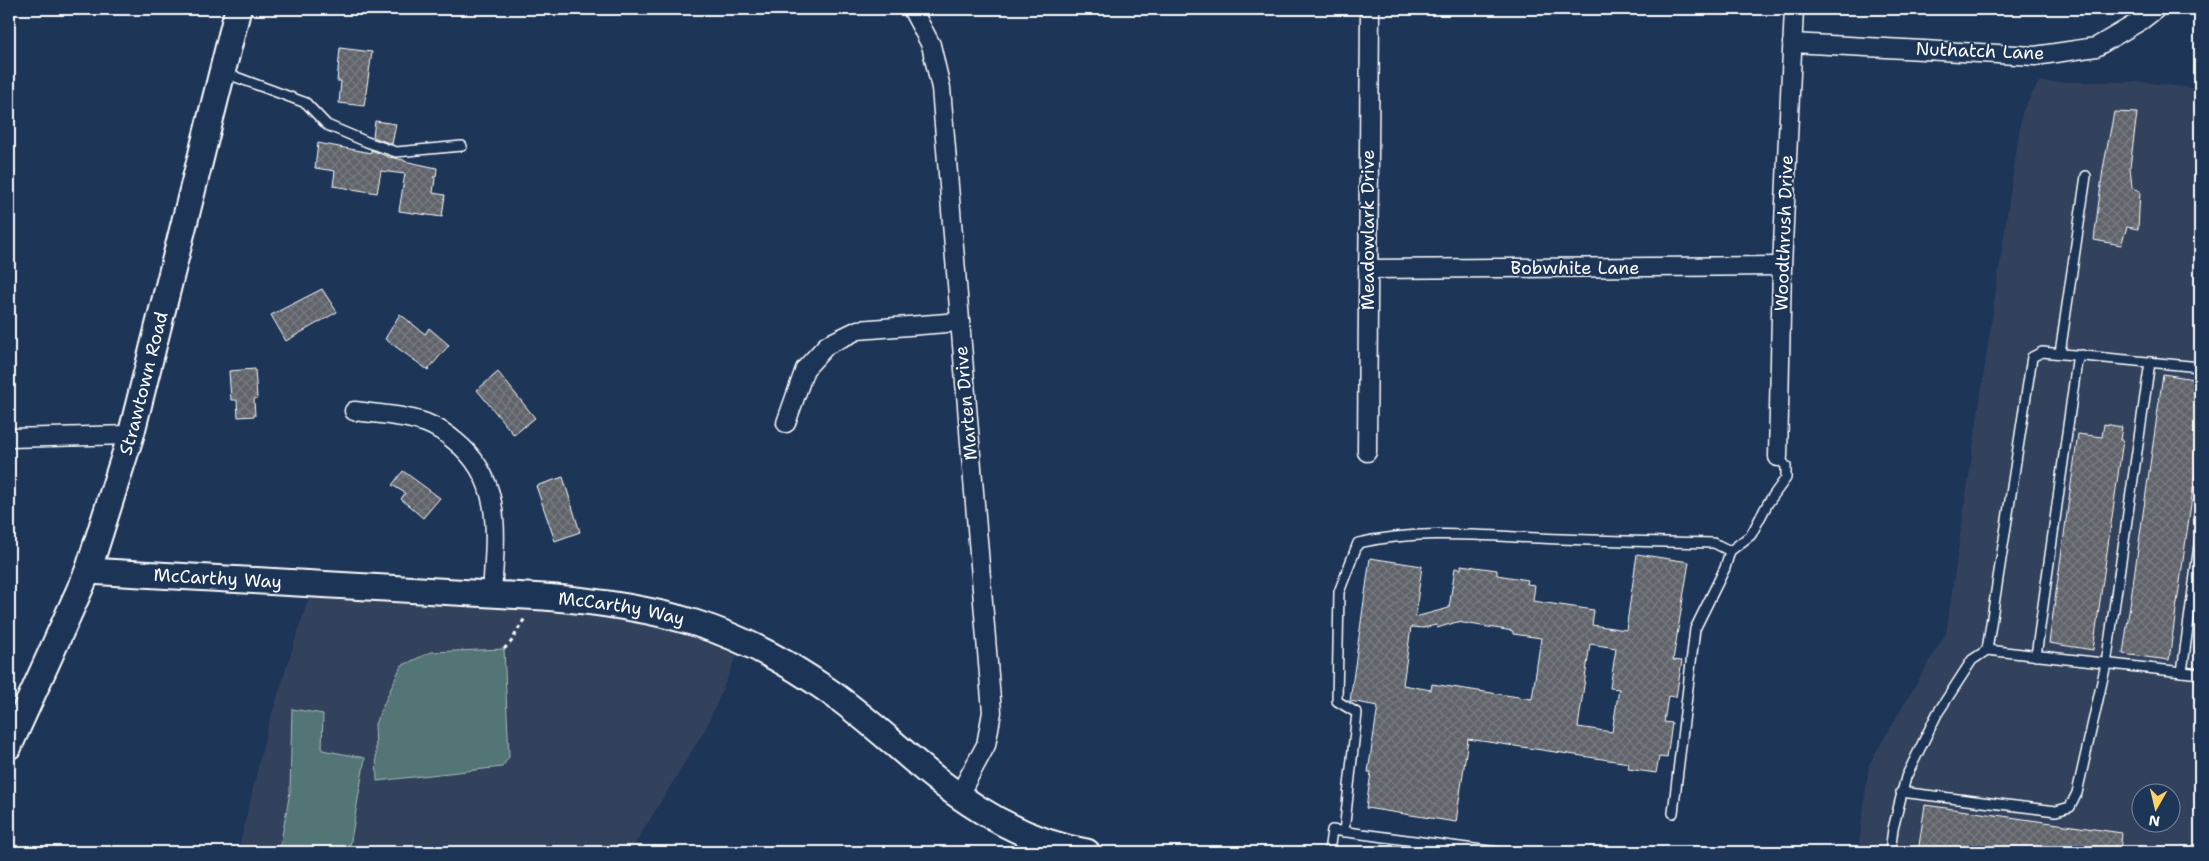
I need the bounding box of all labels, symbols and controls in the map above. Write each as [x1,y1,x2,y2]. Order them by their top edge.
street label: Nuthatch Lane [1915,37,2045,65]
street label: Meadowlark Drive [1356,150,1380,310]
street label: Woodthrush Drive [1769,154,1799,312]
street label: Bobwhite Lane [1511,256,1639,280]
street label: Strawtown Road [113,309,174,458]
street label: Marten Drive [949,345,983,461]
street label: McCarthy Way [153,563,283,594]
street label: McCarthy Way [557,586,688,631]
north arrow [2132,784,2182,834]
text: N [2147,811,2161,831]

